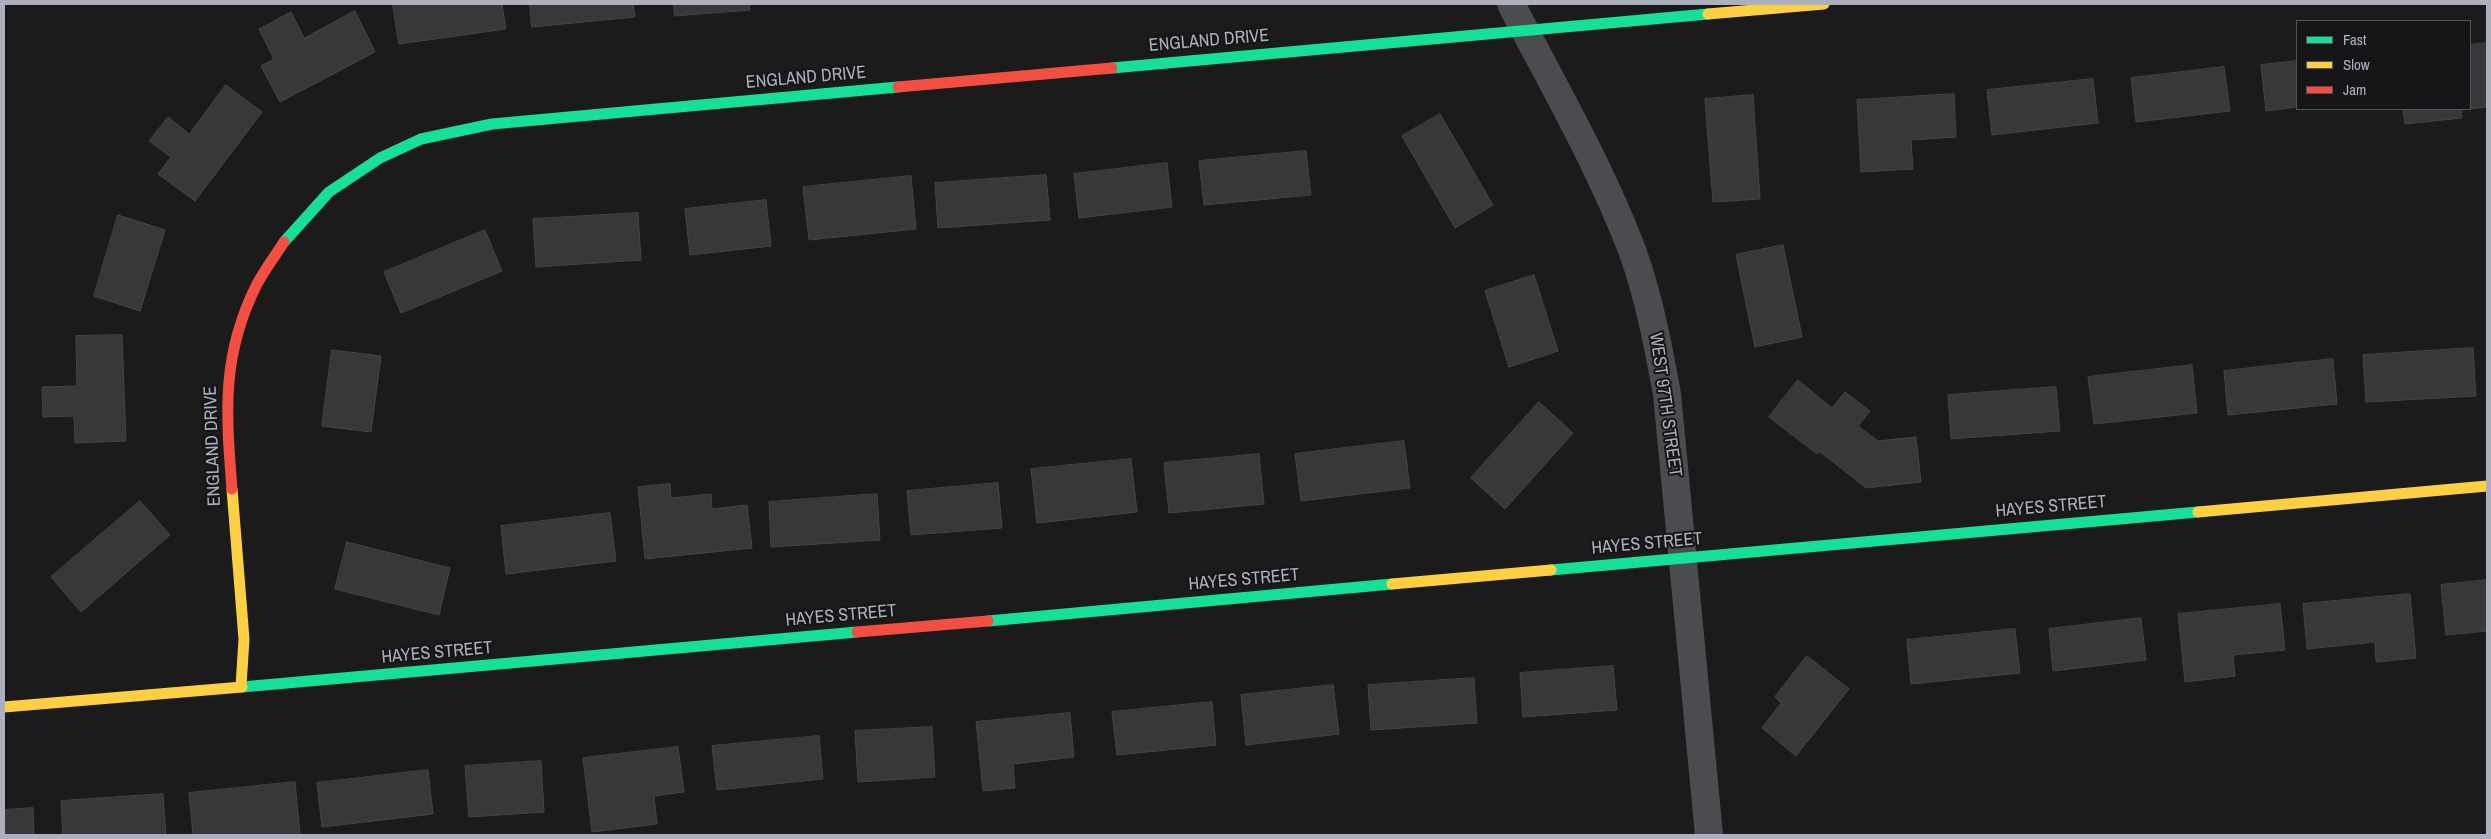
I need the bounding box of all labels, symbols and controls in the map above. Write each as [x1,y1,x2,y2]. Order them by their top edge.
legend [2296,20,2471,110]
street label: ENGLAND DRIVE [1148,25,1270,57]
text: Fast [2343,29,2366,50]
text: Slow [2343,54,2370,75]
street label: ENGLAND DRIVE [745,62,867,94]
text: Jam [2343,79,2366,100]
street label: WEST 97TH STREET [1644,332,1686,478]
street label: ENGLAND DRIVE [200,385,226,507]
street label: HAYES STREET [1995,491,2107,523]
street label: HAYES STREET [1591,528,1703,560]
street label: HAYES STREET [1188,564,1300,596]
street label: HAYES STREET [785,600,897,632]
street label: HAYES STREET [381,637,493,669]

